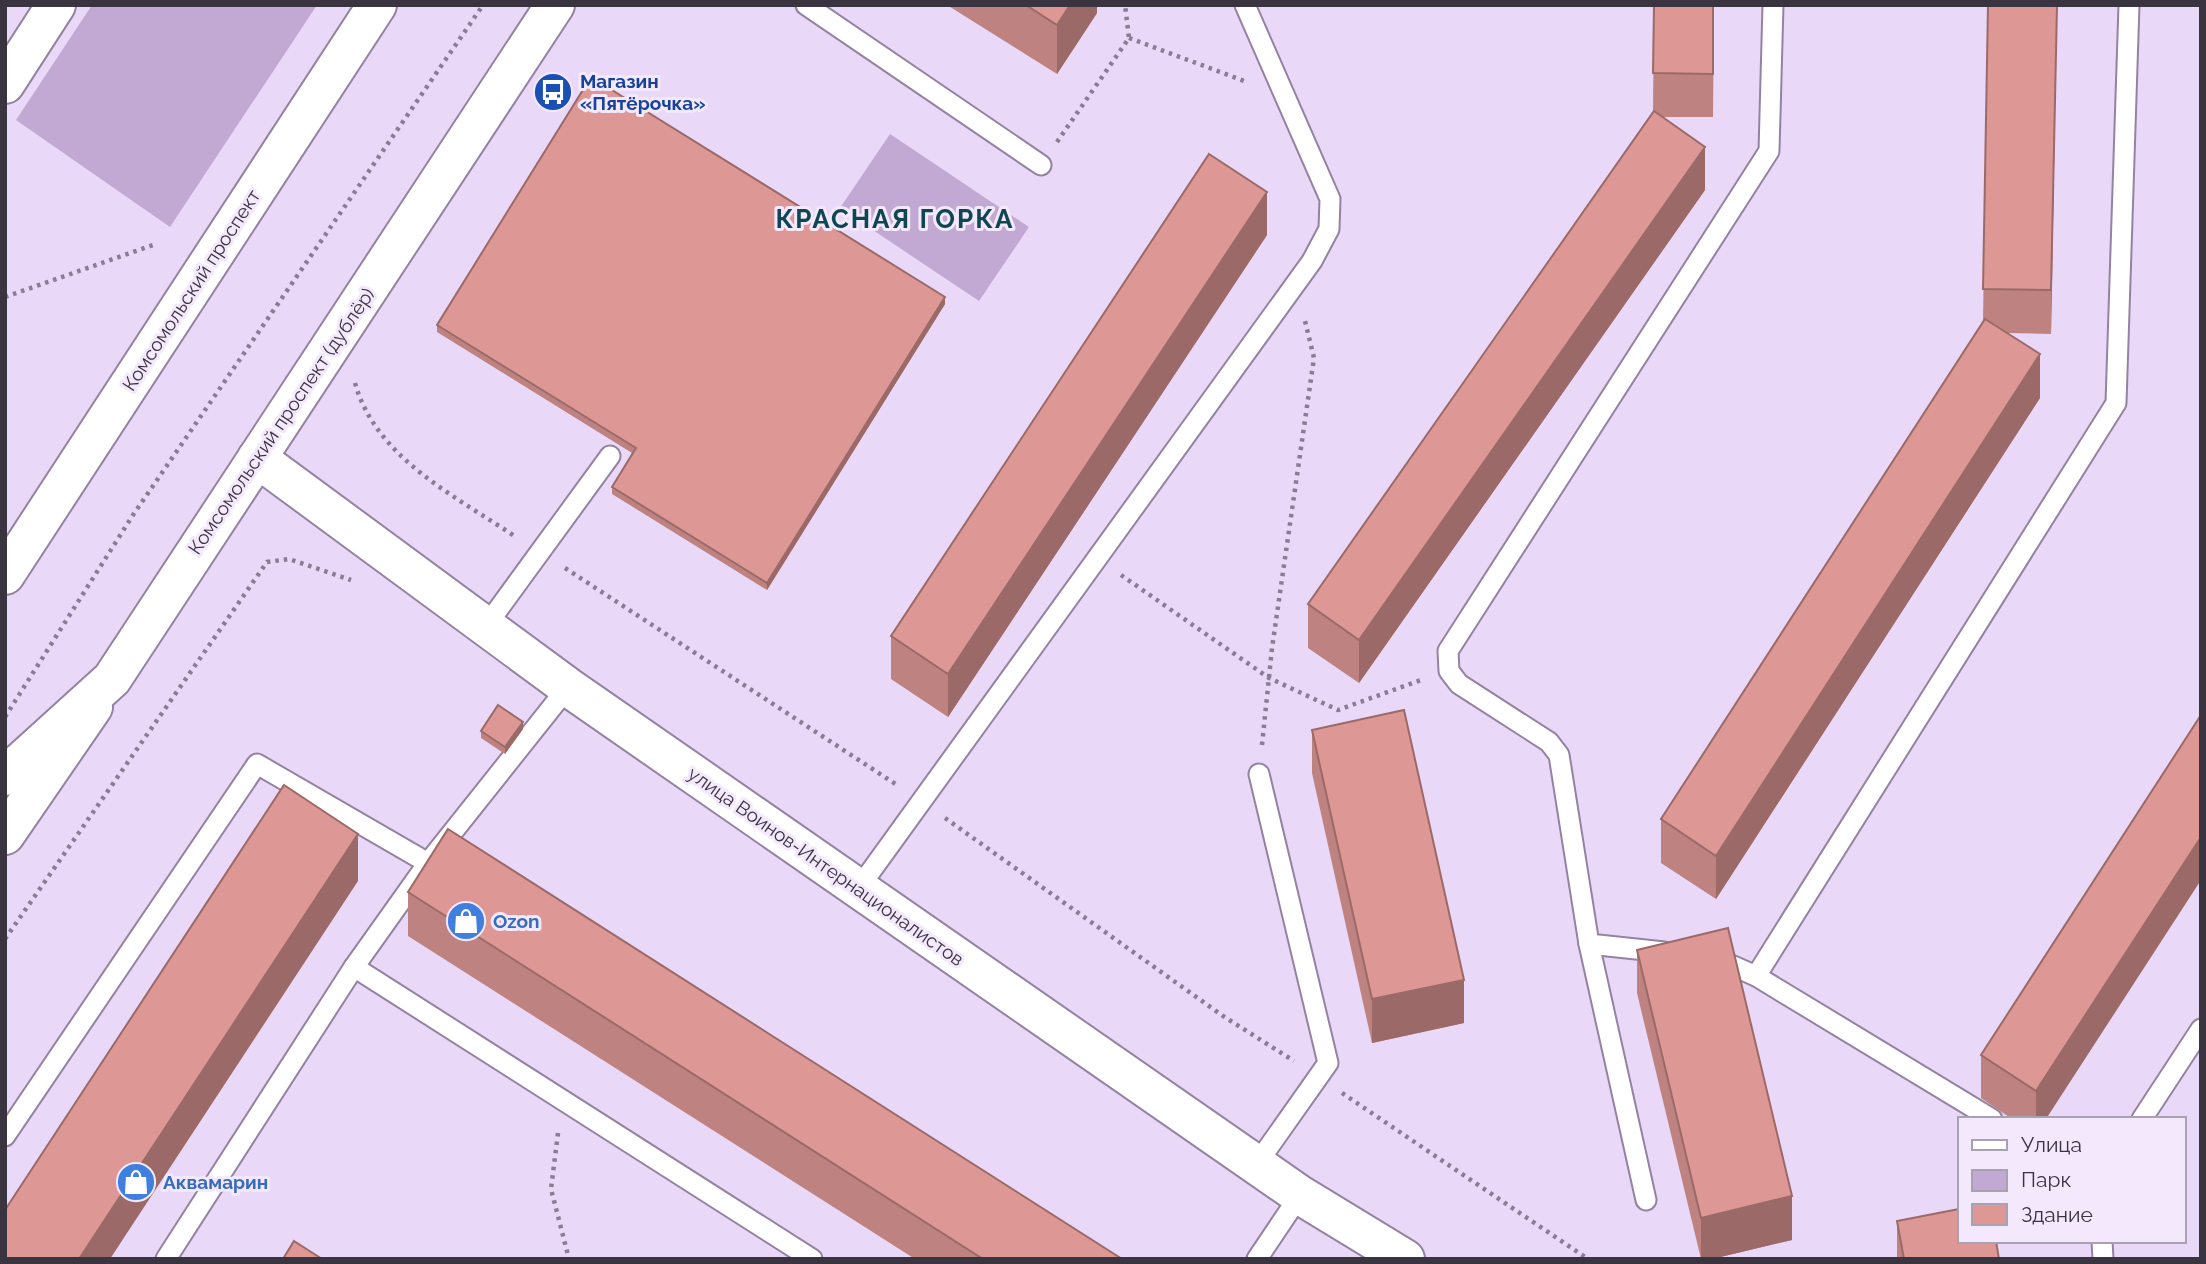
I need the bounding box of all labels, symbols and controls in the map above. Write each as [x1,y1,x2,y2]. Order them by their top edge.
place label: Магазин «Пятёрочка» [580,70,706,114]
bus stop icon: Магазин «Пятёрочка» [532,71,574,113]
street label: Комсомольский проспект [118,185,264,395]
district label: КРАСНАЯ ГОРКА [775,204,1015,234]
street label: Комсомольский проспект (дублёр) [183,284,379,558]
street label: улица Воинов-Интернационалистов [684,762,968,970]
shop icon: Ozon [445,900,487,942]
place label: Ozon [493,910,540,932]
legend [1958,1117,2185,1243]
text: Улица [2021,1132,2082,1157]
shop icon: Аквамарин [115,1161,157,1203]
text: Парк [2021,1167,2071,1192]
place label: Аквамарин [163,1171,268,1193]
text: Здание [2021,1202,2093,1227]

